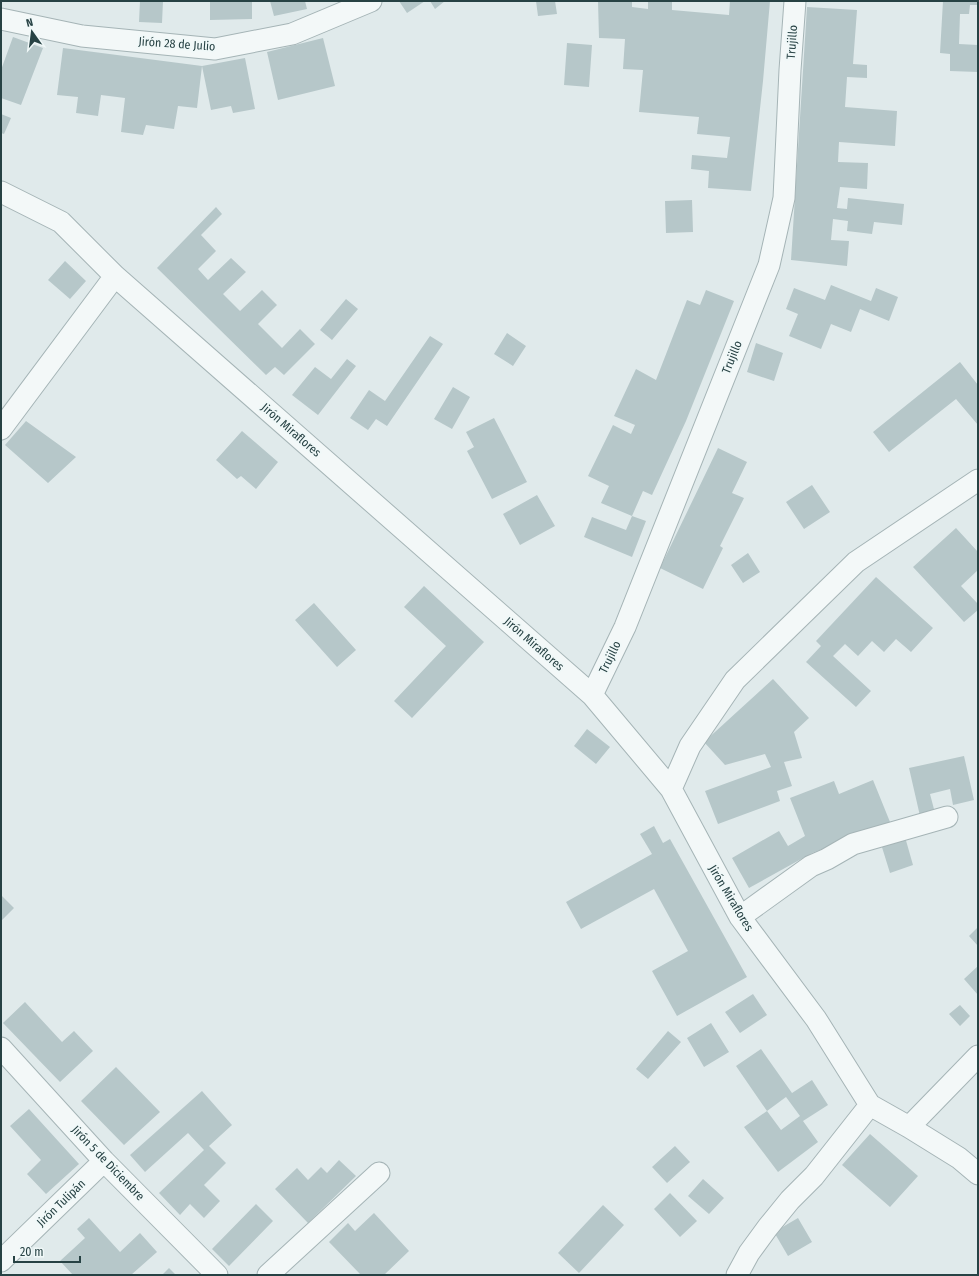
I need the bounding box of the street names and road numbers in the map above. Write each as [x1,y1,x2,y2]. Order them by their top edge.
street label: Trujillo [784,24,800,60]
street label: Jirón 28 de Julio [138,34,216,54]
street label: Trujillo [719,338,745,376]
street label: Jirón Miraflores [258,400,324,460]
street label: Jirón Miraflores [501,614,567,674]
street label: Trujillo [596,639,624,675]
street label: Jirón Miraflores [706,862,756,934]
street label: Jirón 5 de Diciembre [69,1123,147,1203]
street label: Jirón Tulipán [34,1177,88,1229]

